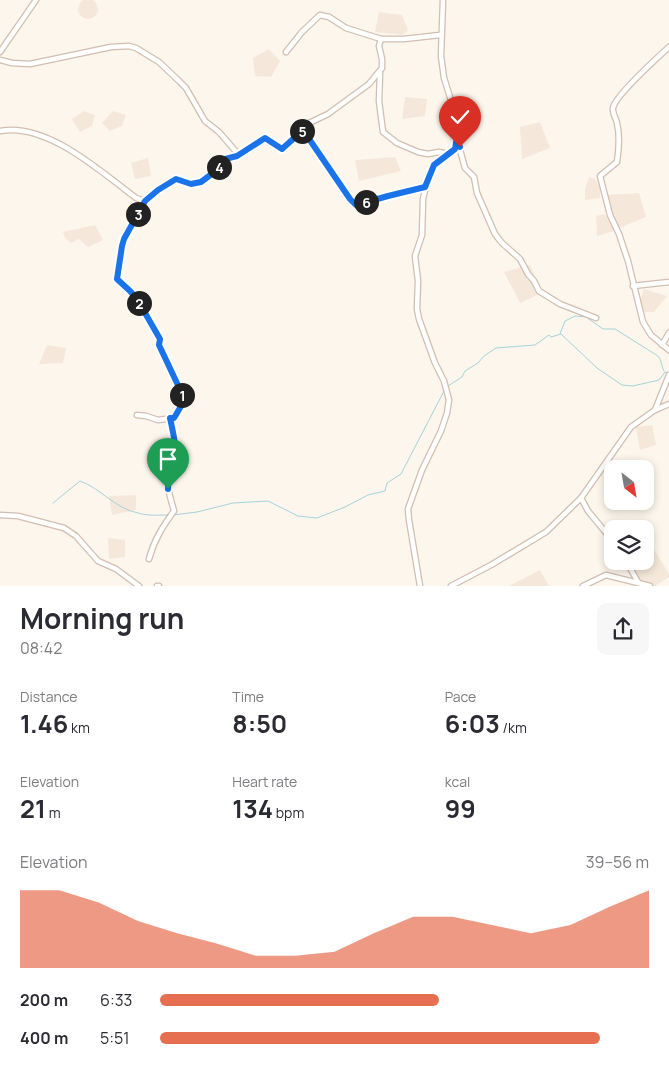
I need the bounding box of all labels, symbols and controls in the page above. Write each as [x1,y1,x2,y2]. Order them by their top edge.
pin [439,96,481,147]
icon: check [446,103,474,131]
pin: 5 [290,118,314,144]
text: 5 [298,122,307,141]
pin: 4 [206,154,232,180]
text: 4 [215,158,224,177]
pin: 6 [354,190,378,214]
text: 6 [362,193,371,212]
pin: 3 [126,202,150,226]
text: 3 [134,205,143,224]
pin: 2 [126,290,152,316]
text: 2 [135,294,144,313]
pin: 1 [170,382,194,408]
text: 1 [179,386,186,405]
pin [147,438,189,489]
icon: arrive [154,445,182,473]
north arrow [604,460,654,510]
map controls [604,460,654,570]
button: layers [604,520,654,570]
text: Morning run [20,599,184,637]
button: share [597,603,649,655]
text: 08:42 [20,637,62,659]
text: Distance [20,687,77,706]
text: Time [232,687,264,706]
text: Pace [445,687,476,706]
text: 1.46 [20,706,68,741]
text: 8:50 [232,706,287,741]
text: 6:03 [445,706,500,741]
text: km [68,718,90,737]
text: /km [500,718,527,737]
text: Elevation [20,772,79,791]
text: Heart rate [232,772,297,791]
text: kcal [445,772,470,791]
text: 21 [20,791,46,826]
text: 134 [232,791,273,826]
text: 99 [445,791,476,826]
text: m [46,803,61,822]
text: bpm [273,803,304,822]
text: Elevation [20,851,88,873]
text: 39–56 m [586,851,649,873]
text: 200 m [20,989,68,1011]
text: 6:33 [100,989,132,1011]
text: 400 m [20,1027,68,1049]
text: 5:51 [100,1027,130,1049]

